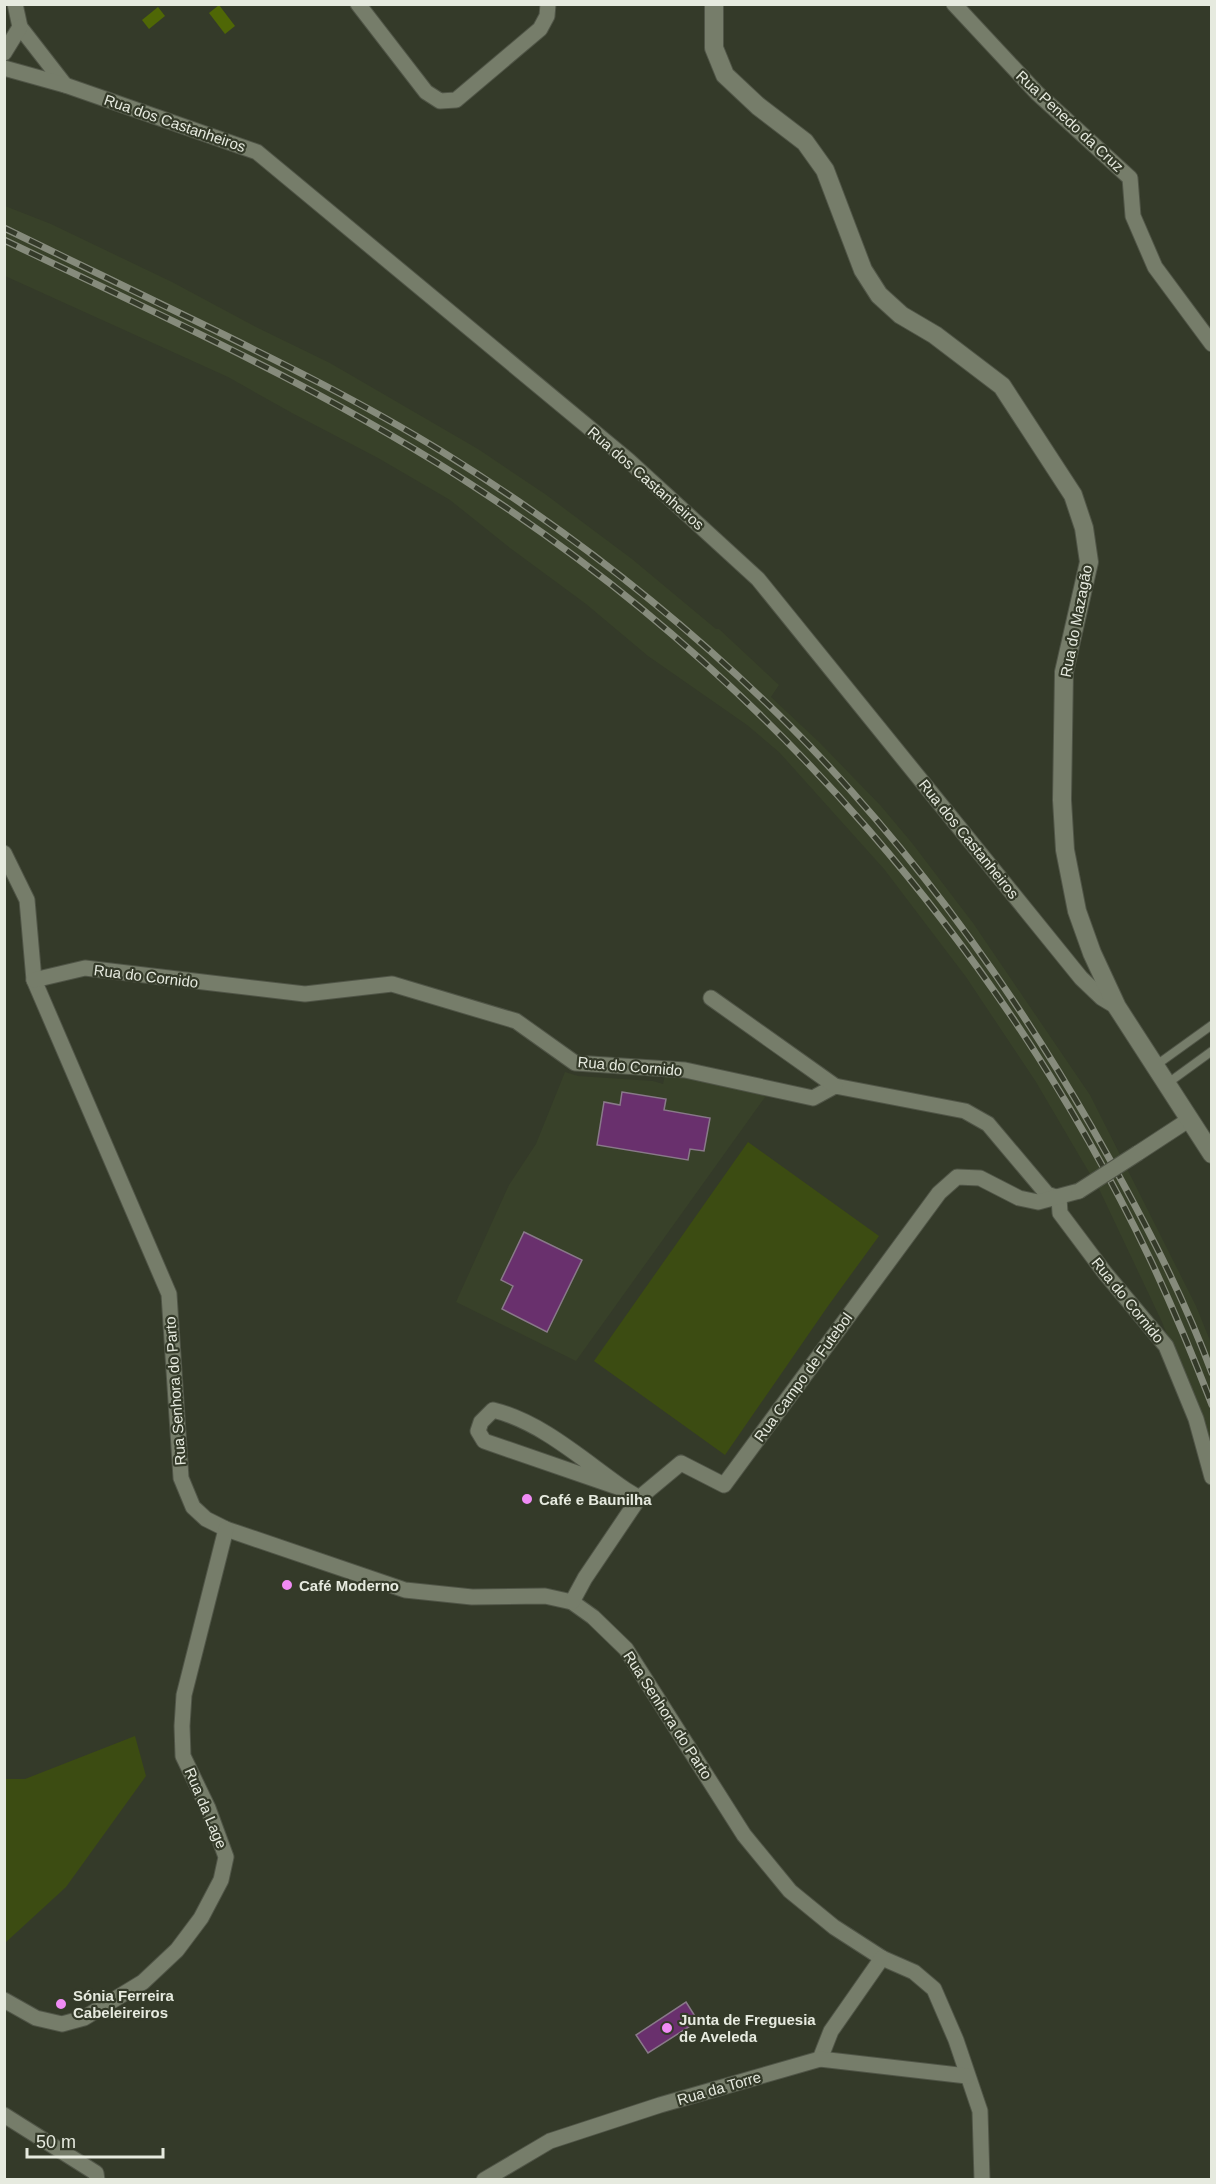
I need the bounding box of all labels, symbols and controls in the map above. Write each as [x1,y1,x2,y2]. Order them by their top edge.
street label: Rua Penedo da Cruz [1013,67,1127,175]
street label: Rua dos Castanheiros [102,91,248,155]
street label: Rua dos Castanheiros [584,423,708,533]
street label: Rua do Mazagão [1057,563,1095,679]
street label: Rua dos Castanheiros [916,776,1022,902]
street label: Rua do Cornido [93,961,199,991]
street label: Rua do Cornido [577,1053,683,1079]
street label: Rua do Cornido [1088,1254,1168,1346]
street label: Rua Campo de Futebol [751,1309,855,1445]
street label: Rua Senhora do Parto [161,1316,189,1466]
place label: Café e Baunilha [539,1491,652,1508]
marker: Café e Baunilha [520,1492,534,1506]
place label: Café Moderno [299,1577,399,1594]
marker: Café Moderno [280,1578,294,1592]
street label: Rua Senhora do Parto [620,1648,716,1782]
street label: Rua da Lage [181,1765,231,1851]
place label: Sónia Ferreira Cabeleireiros [73,1987,175,2021]
marker: Sónia Ferreira Cabeleireiros [54,1997,68,2011]
place label: Junta de Freguesia de Aveleda [679,2011,816,2045]
marker: Junta de Freguesia de Aveleda [660,2021,674,2035]
street label: Rua da Torre [675,2068,763,2108]
scale bar [27,2121,164,2159]
text: 50 m [36,2132,76,2152]

